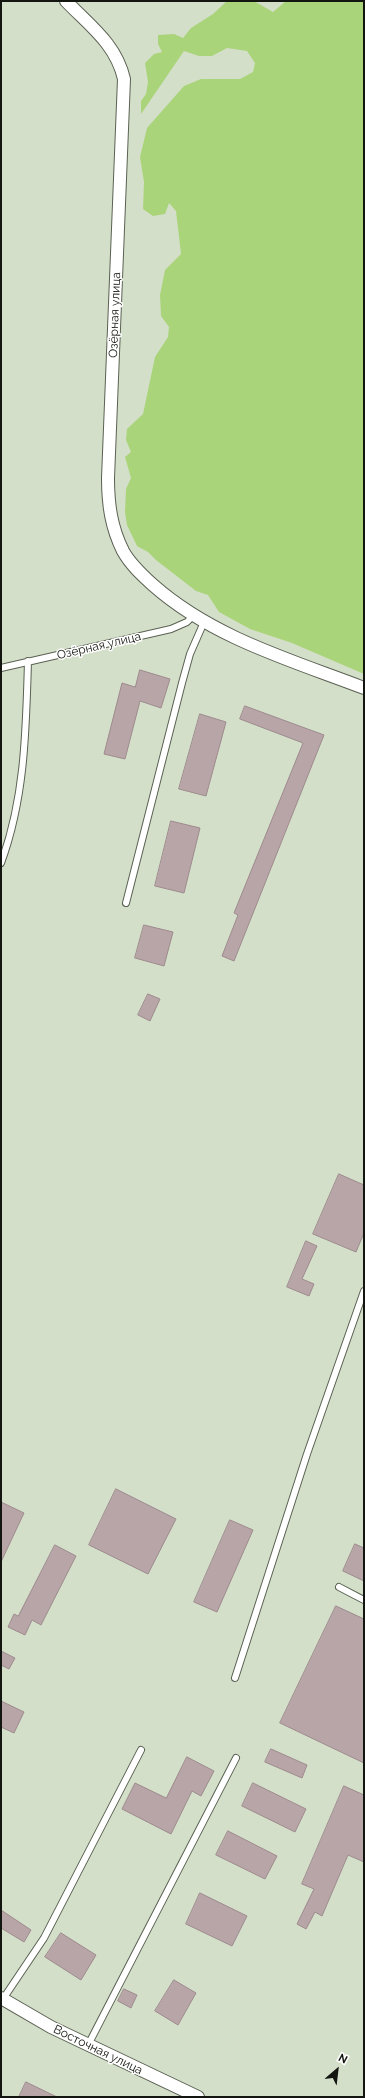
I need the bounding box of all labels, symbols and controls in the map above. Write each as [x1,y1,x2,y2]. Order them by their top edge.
street label: Озёрная улица [106,272,124,358]
street label: Озёрная улица [56,629,142,663]
street label: Восточная улица [51,2022,145,2078]
north arrow [317,2050,357,2090]
text: N [336,2051,350,2067]

